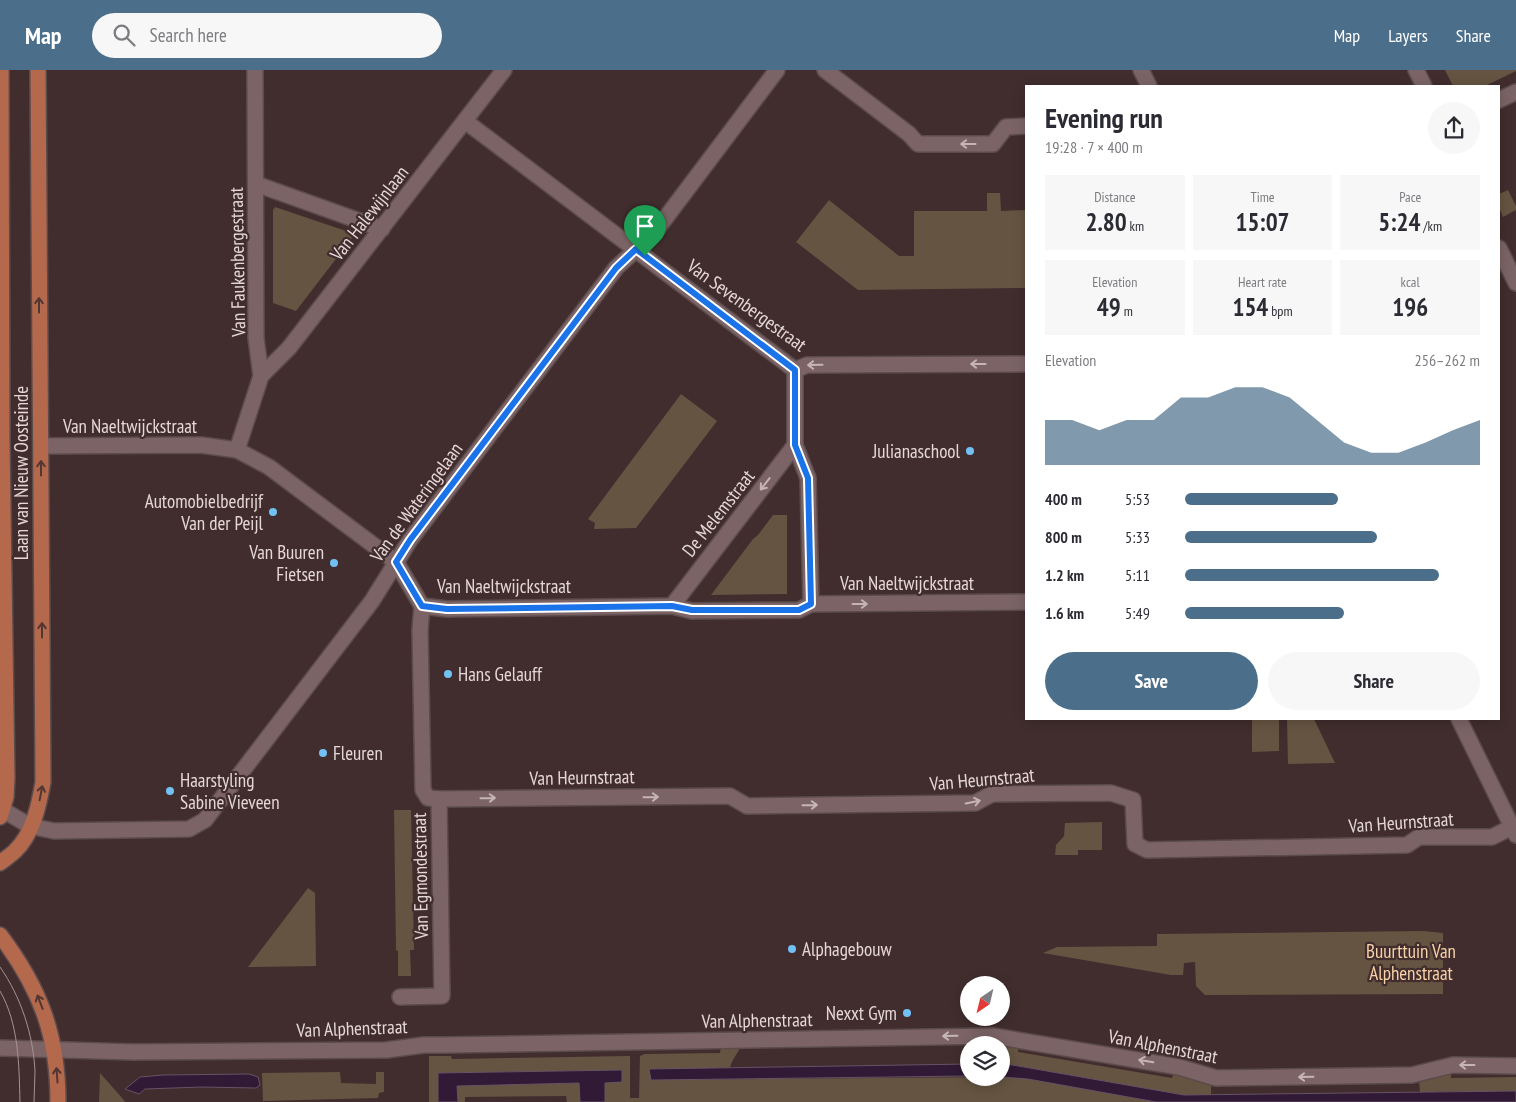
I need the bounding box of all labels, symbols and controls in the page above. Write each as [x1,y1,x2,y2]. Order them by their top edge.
search box [92,13,442,58]
text: Map [25,20,62,51]
icon: search [110,21,138,49]
text: Search here [150,23,227,47]
text: Map [1334,24,1360,47]
text: Layers [1388,24,1428,47]
text: Share [1456,24,1491,47]
text: Evening run [1045,99,1163,136]
button: share [1428,102,1480,154]
text: 19:28 · 7 × 400 m [1045,137,1143,157]
one-way arrow [961,139,977,149]
street label: Van Halewijnlaan [324,161,413,266]
street label: Van Faukenbergestraat [224,186,250,338]
text: Distance [1094,188,1135,206]
text: Time [1250,188,1275,206]
text: Pace [1399,188,1421,206]
pin [624,205,666,256]
text: 2.80 [1085,206,1127,238]
text: 15:07 [1235,206,1290,238]
text: 5:24 [1378,206,1420,238]
icon: arrive [631,212,659,240]
text: km [1127,217,1144,235]
text: /km [1420,217,1442,235]
street label: Van Sevenbergestraat [682,253,812,357]
text: Elevation [1092,273,1137,291]
text: Heart rate [1238,273,1287,291]
text: kcal [1401,273,1420,291]
text: 49 [1097,291,1121,323]
text: 154 [1232,291,1268,323]
text: 196 [1392,291,1428,323]
one-way arrow [35,298,44,314]
text: m [1121,302,1133,320]
text: bpm [1268,302,1293,320]
text: Elevation [1045,350,1096,370]
text: 256–262 m [1415,350,1480,370]
one-way arrow [970,359,986,369]
one-way arrow [807,360,824,370]
street label: Laan van Nieuw Oosteinde [9,386,33,560]
street label: Van Naeltwijckstraat [62,414,198,438]
street label: Van de Wateringelaan [364,437,467,567]
place label: Julianaschool [872,439,961,463]
marker: Julianaschool [964,445,976,457]
one-way arrow [36,460,46,476]
street label: De Melemstraat [677,464,760,561]
one-way arrow [760,477,771,490]
place label: Automobielbedrijf Van der Peijl [145,489,264,535]
text: 400 m [1045,489,1082,509]
text: 5:53 [1125,489,1150,509]
marker: Automobielbedrijf Van der Peijl [267,506,279,518]
text: 800 m [1045,527,1082,547]
text: 5:33 [1125,527,1150,547]
place label: Van Buuren Fietsen [248,540,324,586]
marker: Van Buuren Fietsen [328,557,340,569]
text: 1.2 km [1045,565,1084,585]
text: 5:11 [1125,565,1150,585]
street label: Van Naeltwijckstraat [839,571,975,595]
street label: Van Naeltwijckstraat [436,574,572,598]
one-way arrow [851,599,867,609]
text: 1.6 km [1045,603,1084,623]
text: 5:49 [1125,603,1150,623]
one-way arrow [37,623,47,639]
button: Save [1045,652,1258,710]
button: Share [1268,652,1480,710]
place label: Hans Gelauff [458,662,543,686]
marker: Hans Gelauff [442,668,454,680]
place label: Fleuren [333,741,383,765]
marker: Fleuren [317,747,329,759]
street label: Van Heurnstraat [928,762,1036,796]
street label: Van Heurnstraat [528,764,636,790]
place label: Haarstyling Sabine Vieveen [180,768,280,814]
one-way arrow [36,785,46,801]
marker: Haarstyling Sabine Vieveen [164,785,176,797]
one-way arrow [642,792,658,802]
one-way arrow [480,793,496,803]
one-way arrow [964,796,980,806]
one-way arrow [802,800,818,810]
street label: Van Heurnstraat [1347,806,1455,838]
street label: Van Egmondestraat [407,812,433,941]
place label: Alphagebouw [802,937,892,961]
park label: Buurttuin Van Alphenstraat [1366,939,1456,985]
marker: Alphagebouw [786,943,798,955]
north arrow [960,976,1010,1026]
map controls [960,976,1010,1086]
one-way arrow [35,995,44,1010]
place label: Nexxt Gym [826,1001,897,1025]
street label: Van Alphenstraat [700,1007,813,1033]
marker: Nexxt Gym [901,1007,913,1019]
street label: Van Alphenstraat [295,1014,409,1042]
street label: Van Alphenstraat [1105,1023,1221,1069]
one-way arrow [943,1031,959,1041]
button: layers [960,1036,1010,1086]
one-way arrow [1138,1056,1154,1066]
one-way arrow [1460,1060,1476,1070]
one-way arrow [53,1068,62,1084]
one-way arrow [1298,1072,1314,1082]

